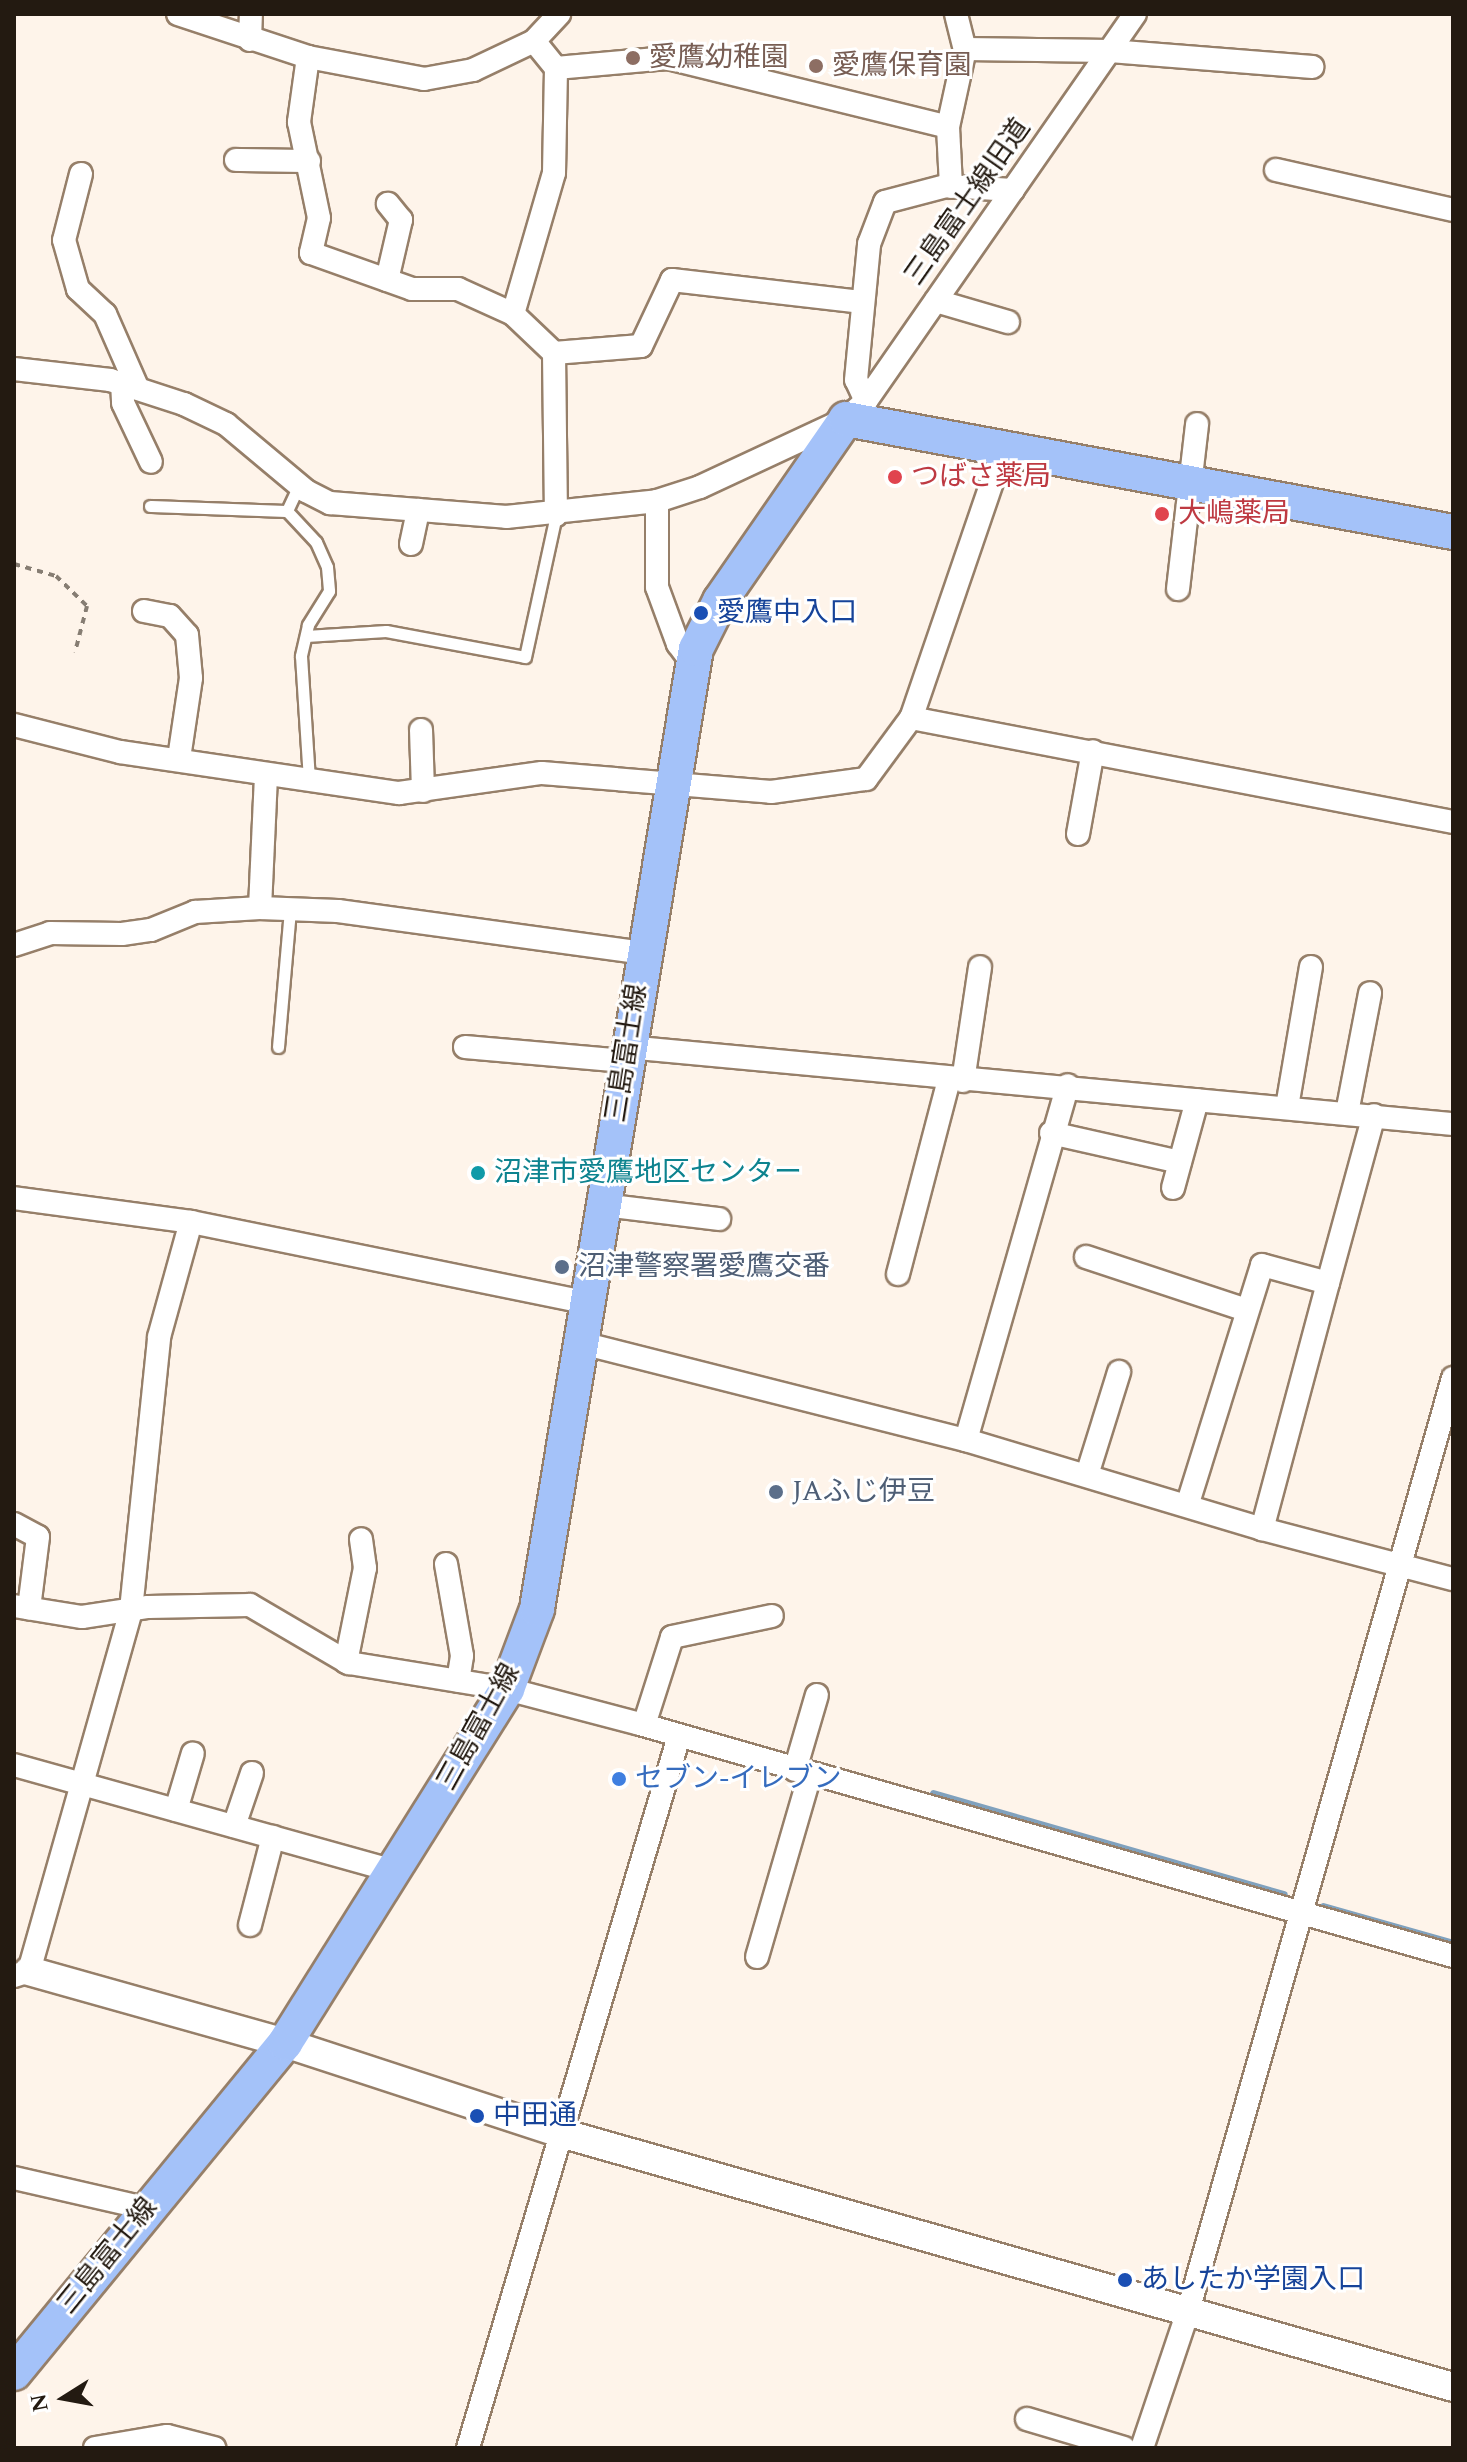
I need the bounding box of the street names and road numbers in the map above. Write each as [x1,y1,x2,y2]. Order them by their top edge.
street label: 三島富士線旧道 [898,112,1038,292]
street label: 三島富士線 [599,981,655,1125]
street label: 三島富士線 [430,1658,528,1796]
street label: 三島富士線 [51,2191,165,2321]

